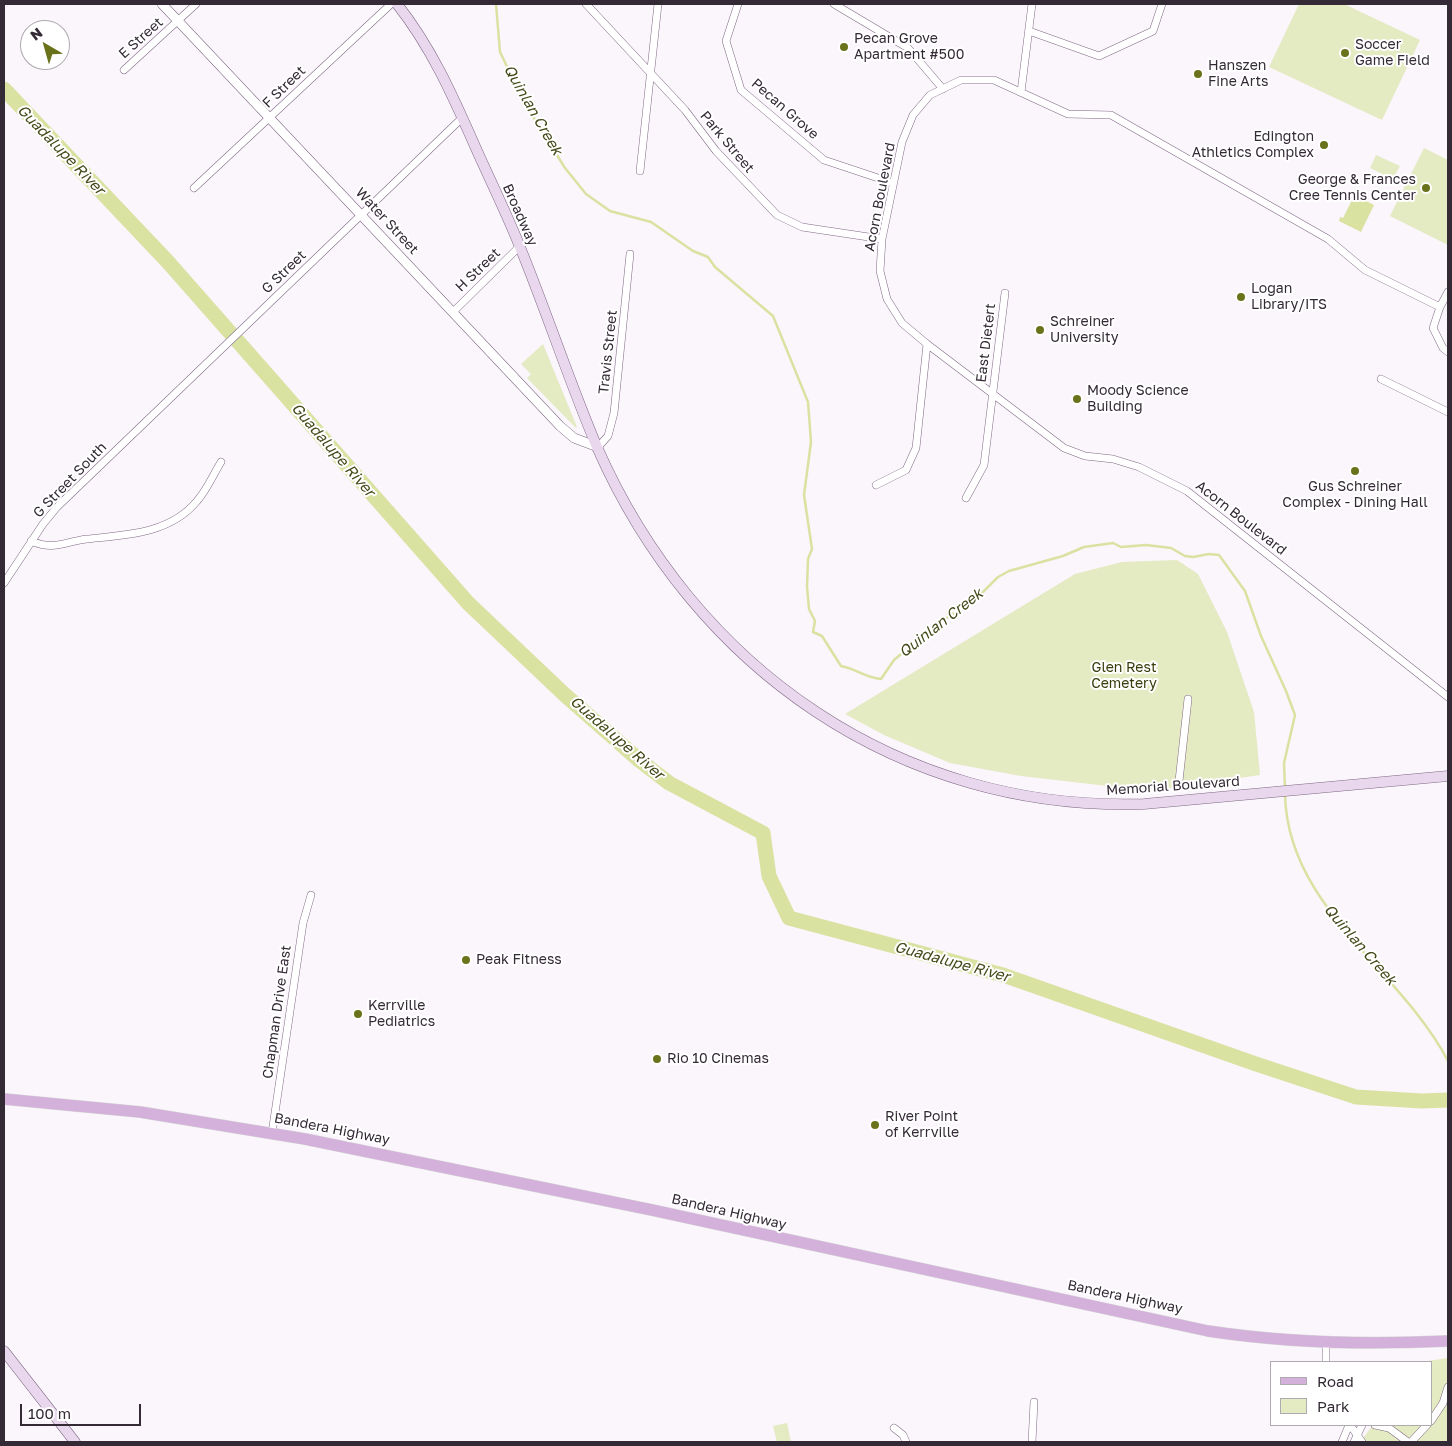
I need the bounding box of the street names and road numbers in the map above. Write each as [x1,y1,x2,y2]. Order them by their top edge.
street label: E Street [116,14,166,62]
street label: F Street [259,62,309,112]
street label: Pecan Grove [748,75,822,143]
street label: Park Street [696,108,758,176]
street label: Acorn Boulevard [861,141,899,253]
street label: Broadway [499,181,541,249]
street label: Water Street [352,184,422,258]
street label: H Street [452,245,504,295]
street label: G Street [258,247,310,297]
street label: East Dietert [973,302,999,384]
street label: Travis Street [595,309,621,395]
street label: G Street South [30,439,110,521]
street label: Acorn Boulevard [1192,477,1290,559]
street label: Memorial Boulevard [1106,773,1240,799]
street label: Chapman Drive East [259,944,295,1080]
street label: Bandera Highway [273,1110,391,1148]
street label: Bandera Highway [670,1191,788,1233]
street label: Bandera Highway [1066,1277,1184,1317]

